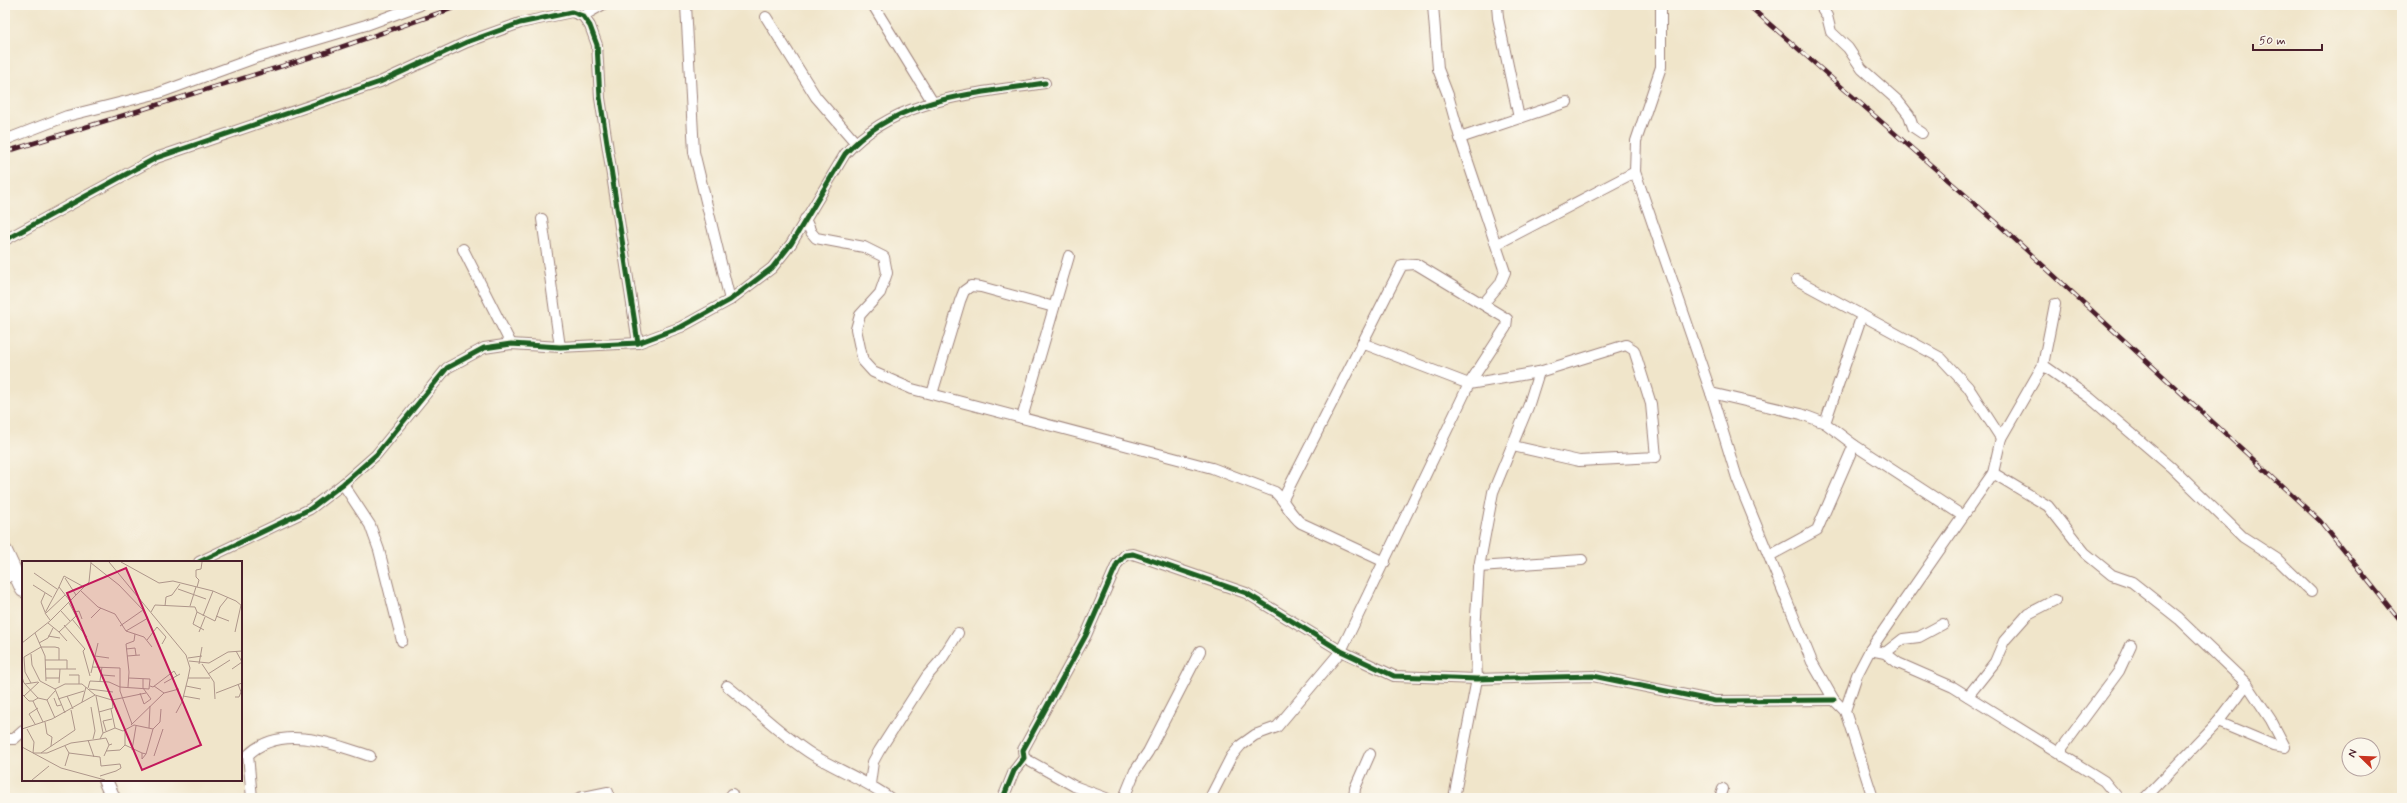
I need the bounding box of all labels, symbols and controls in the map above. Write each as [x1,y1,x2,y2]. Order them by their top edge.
scale bar [2253,26,2322,52]
text: 50 m [2259,33,2286,49]
inset map [22,561,242,781]
north arrow [2341,737,2381,777]
text: N [2345,747,2361,760]

